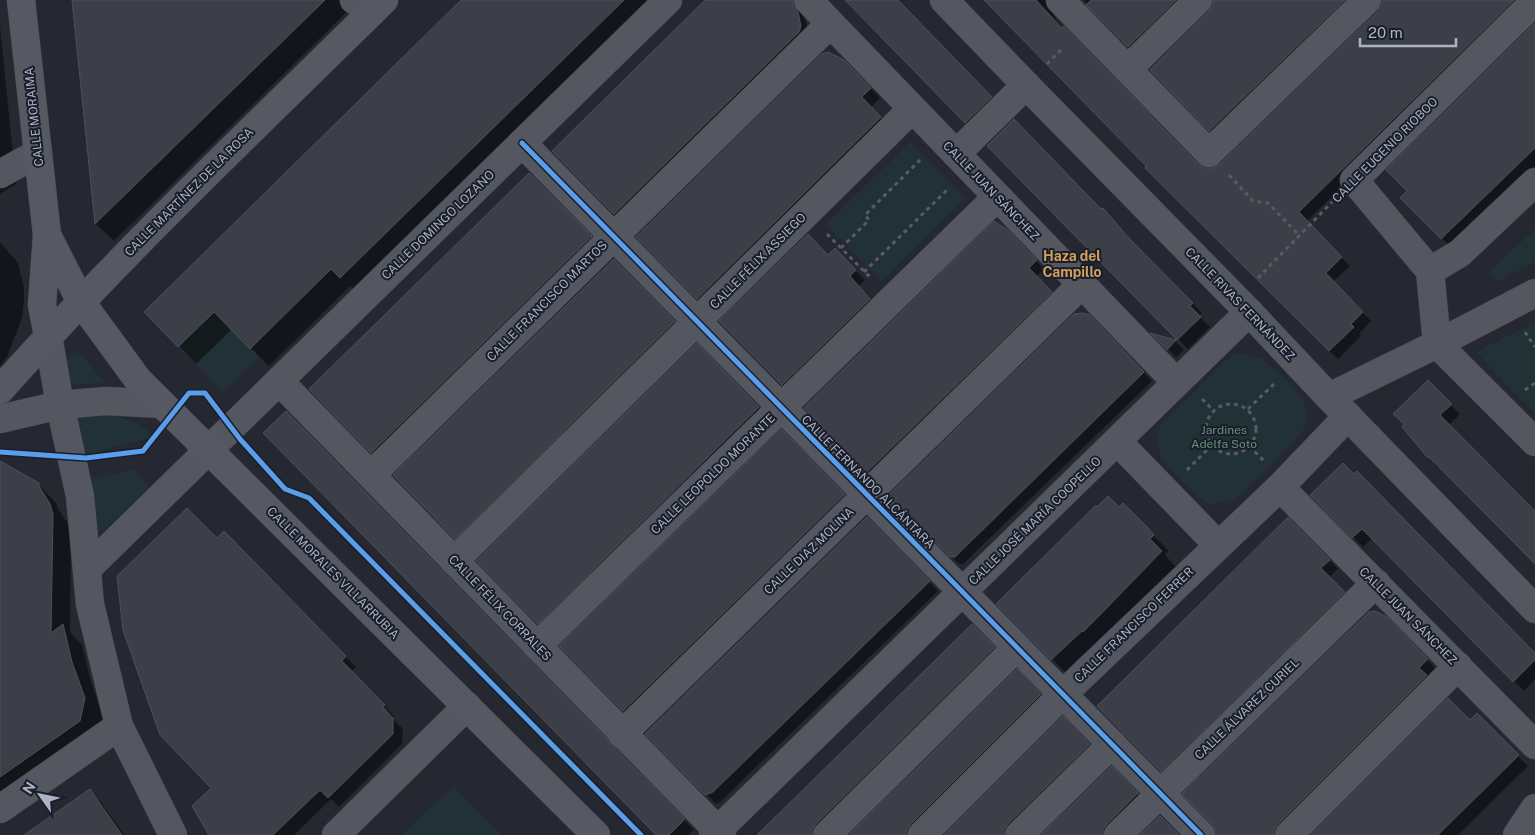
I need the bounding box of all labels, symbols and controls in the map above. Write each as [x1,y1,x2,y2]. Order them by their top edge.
scale bar [1360,15,1456,47]
text: 20 m [1368,24,1403,41]
street label: CALLE MORAIMA [22,66,46,167]
street label: CALLE EUGENIO RIOBOO [1329,94,1441,206]
street label: CALLE MARTÍNEZ DE LA ROSA [122,125,256,259]
street label: CALLE JUAN SÁNCHEZ [940,139,1042,244]
street label: CALLE DOMINGO LOZANO [379,167,497,282]
street label: CALLE FÉLIX ASSIEGO [707,210,809,312]
street label: CALLE FRANCISCO MARTOS [484,238,610,364]
street label: CALLE RIVAS FERNÁNDEZ [1182,245,1298,363]
district label: Haza del Campillo [1042,248,1102,280]
street label: CALLE LEOPOLDO MORANTE [648,411,778,537]
street label: CALLE FERNANDO ALCÁNTARA [799,413,938,552]
park label: Jardines Adelfa Soto [1191,423,1257,451]
street label: CALLE JOSÉ MARÍA COOPELLO [966,454,1104,588]
street label: CALLE MORALES VILLARRUBIA [264,504,402,642]
street label: CALLE DIAZ MOLINA [761,504,857,597]
street label: CALLE FÉLIX CORRALES [446,552,554,664]
street label: CALLE FRANCISCO FERRER [1072,564,1196,686]
street label: CALLE JUAN SÁNCHEZ [1356,564,1460,668]
street label: CALLE ÁLVAREZ CURIEL [1192,655,1302,762]
north arrow [15,770,65,820]
text: N [19,779,39,797]

